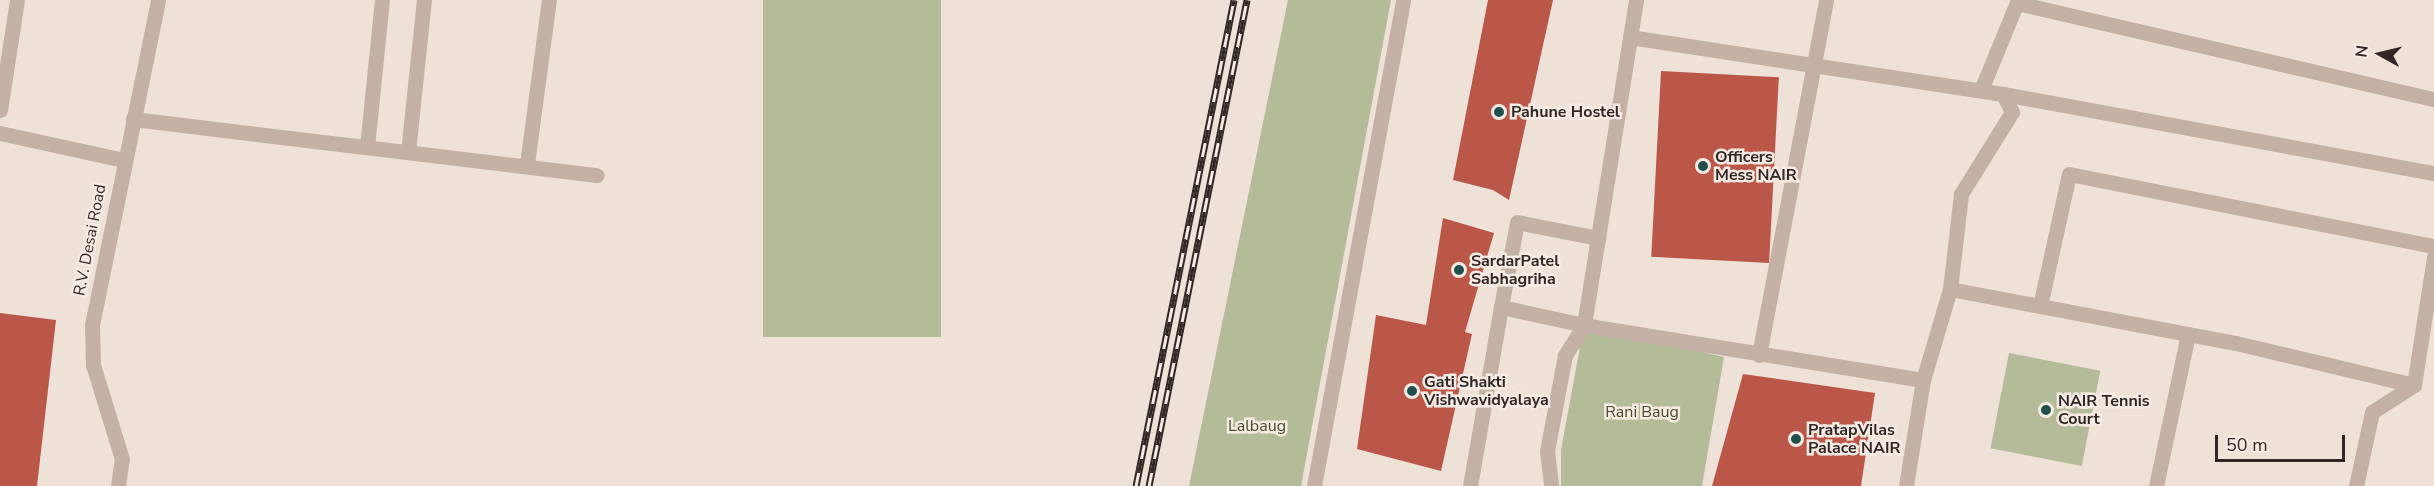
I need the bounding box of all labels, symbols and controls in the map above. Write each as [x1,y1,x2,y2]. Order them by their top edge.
north arrow [2350,24,2410,84]
text: N [2350,44,2374,59]
place label: Pahune Hostel [1511,102,1620,122]
marker: Pahune Hostel [1492,105,1506,119]
place label: Officers Mess NAIR [1715,147,1797,185]
marker: Officers Mess NAIR [1696,159,1710,173]
street label: R.V. Desai Road [70,183,110,297]
place label: SardarPatel Sabhagriha [1471,251,1559,289]
marker: SardarPatel Sabhagriha [1452,263,1466,277]
place label: Gati Shakti Vishwavidyalaya [1424,372,1549,410]
marker: Gati Shakti Vishwavidyalaya [1405,384,1419,398]
place label: NAIR Tennis Court [2058,391,2150,429]
park label: Rani Baug [1605,402,1679,422]
marker: NAIR Tennis Court [2039,403,2053,417]
park label: Lalbaug [1228,416,1286,436]
place label: PratapVilas Palace NAIR [1808,420,1900,458]
scale bar [2218,423,2348,461]
marker: PratapVilas Palace NAIR [1789,432,1803,446]
text: 50 m [2226,433,2268,457]

